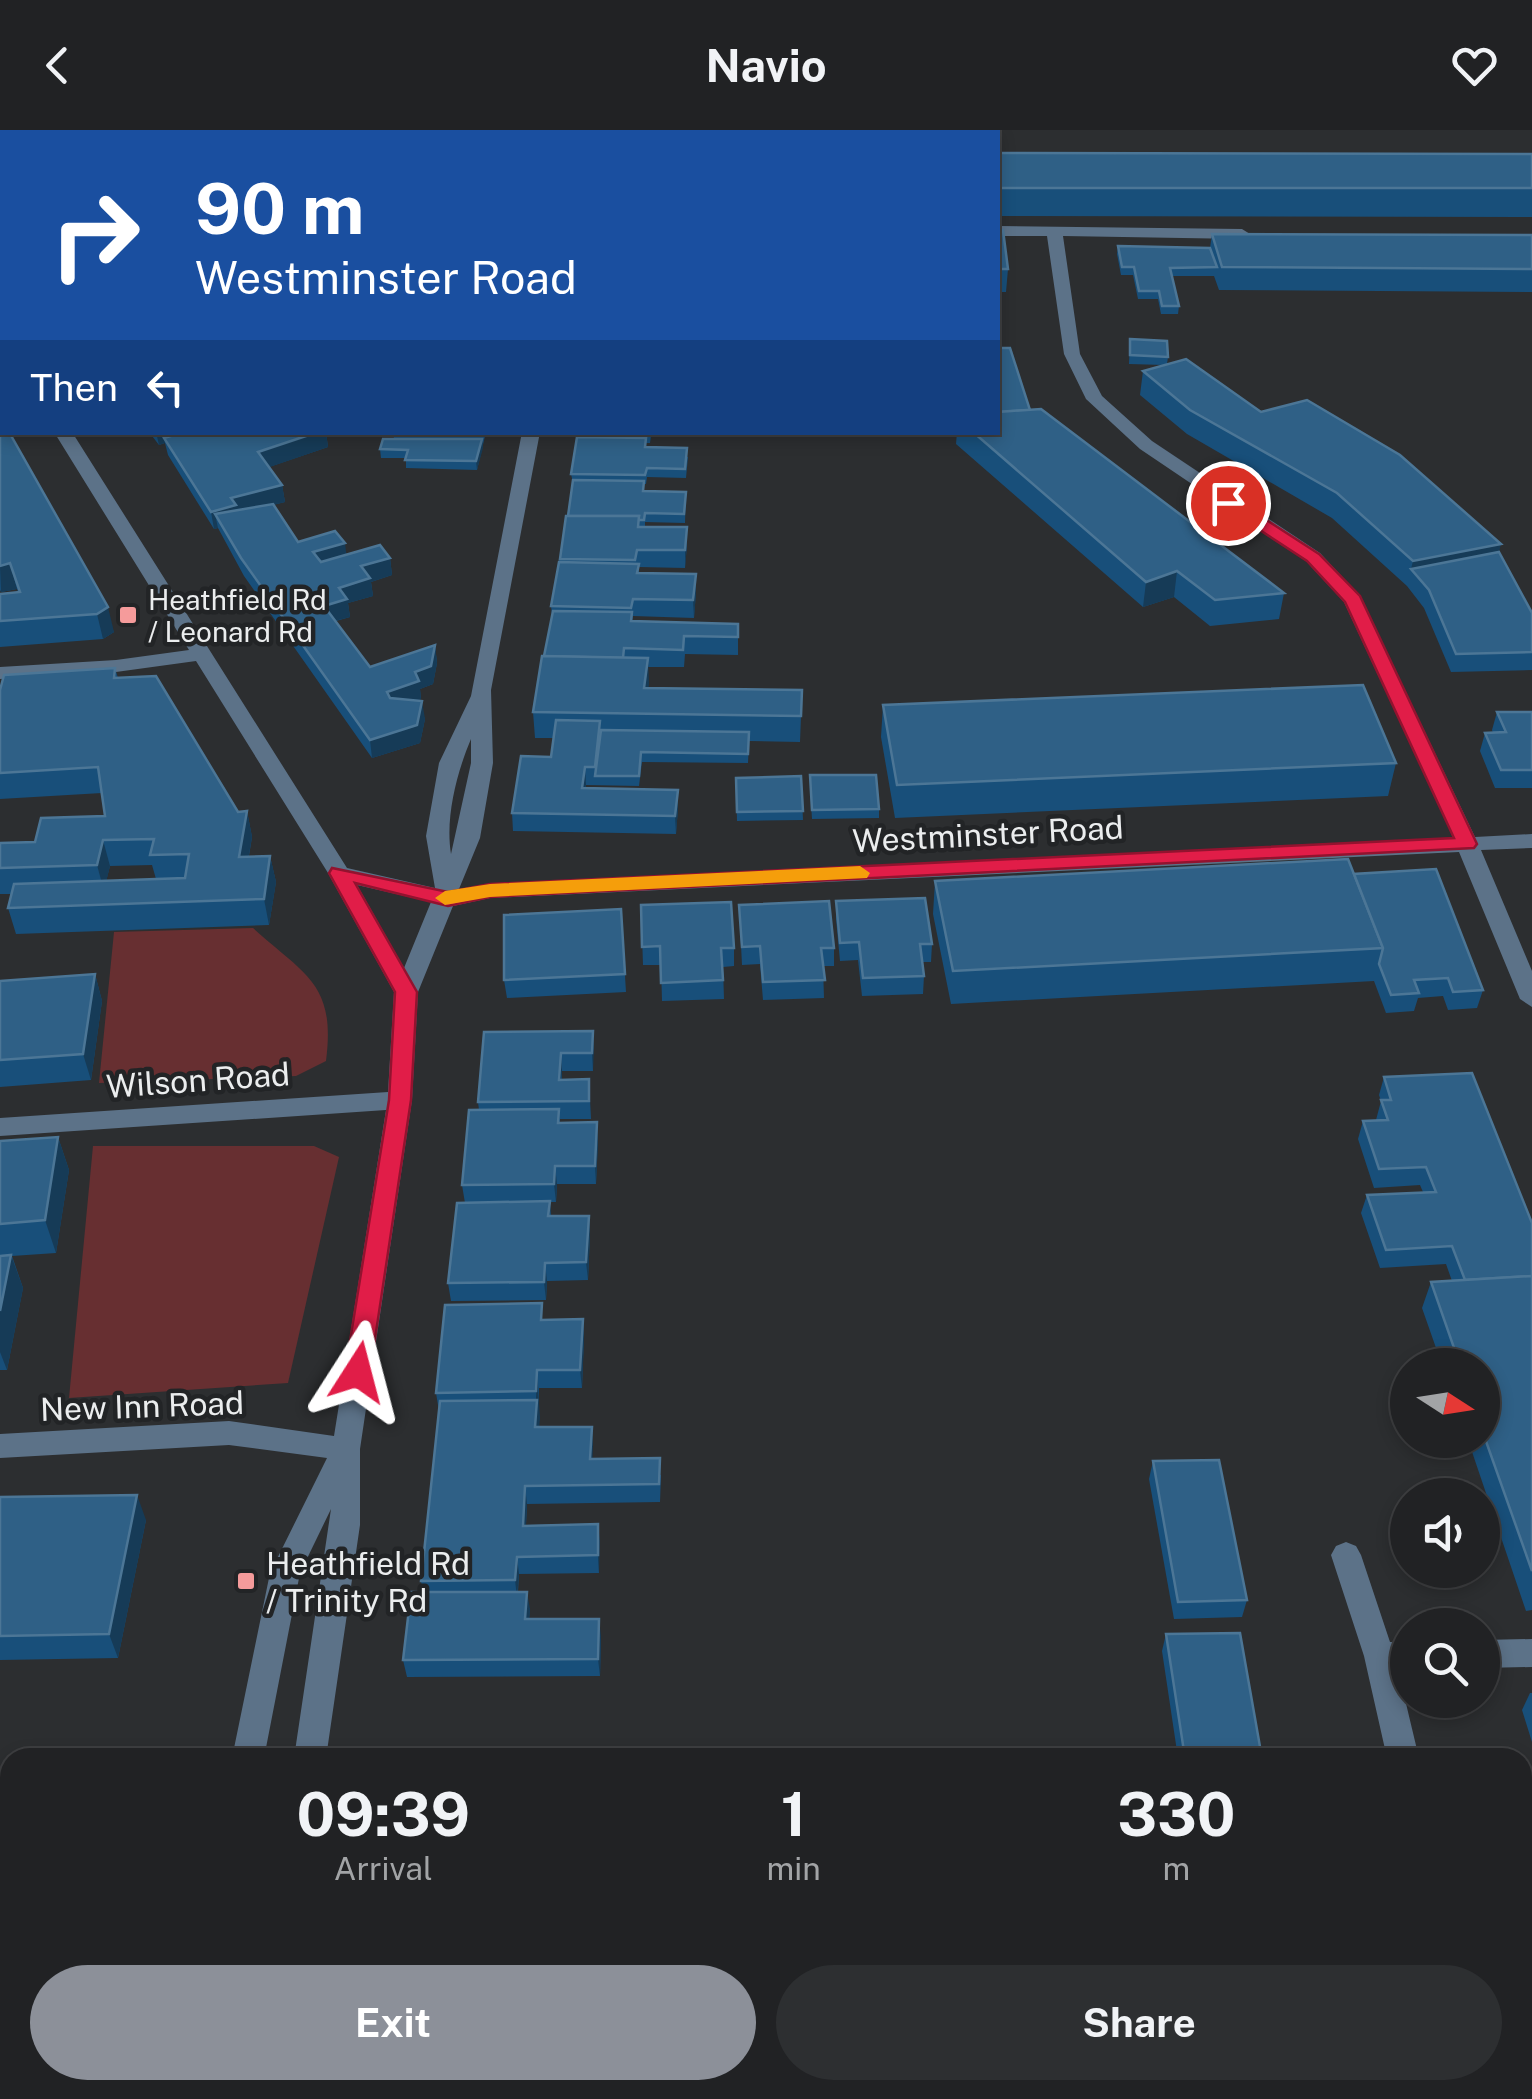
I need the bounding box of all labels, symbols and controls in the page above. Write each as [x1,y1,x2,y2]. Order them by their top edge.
icon: back [30,38,85,93]
icon: heart [1447,38,1502,93]
text: Navio [705,39,827,92]
text: 90 m [195,167,365,250]
icon: right [30,170,160,300]
text: Westminster Road [195,251,577,304]
icon: left [138,360,193,415]
text: Then [30,365,118,410]
pin [1186,461,1271,546]
icon: arrive [1201,476,1256,531]
place label: Heathfield Rd / Leonard Rd [148,583,327,648]
marker: Heathfield Rd / Leonard Rd [117,604,139,626]
street label: Westminster Road [851,808,1125,860]
street label: Wilson Road [105,1055,291,1105]
position arrow [306,1320,410,1424]
north arrow [1390,1348,1500,1458]
map controls [1390,1348,1500,1718]
street label: New Inn Road [39,1384,245,1428]
button: sound [1390,1478,1500,1588]
place label: Heathfield Rd / Trinity Rd [266,1545,470,1619]
marker: Heathfield Rd / Trinity Rd [235,1570,257,1592]
button: search [1390,1608,1500,1718]
text: 09:39 [297,1779,470,1850]
text: 1 [781,1779,807,1850]
text: 330 [1117,1779,1235,1850]
text: Arrival [334,1850,433,1887]
text: min [767,1850,821,1887]
text: m [1163,1850,1190,1887]
button: Exit [30,1965,756,2080]
button: Share [776,1965,1502,2080]

